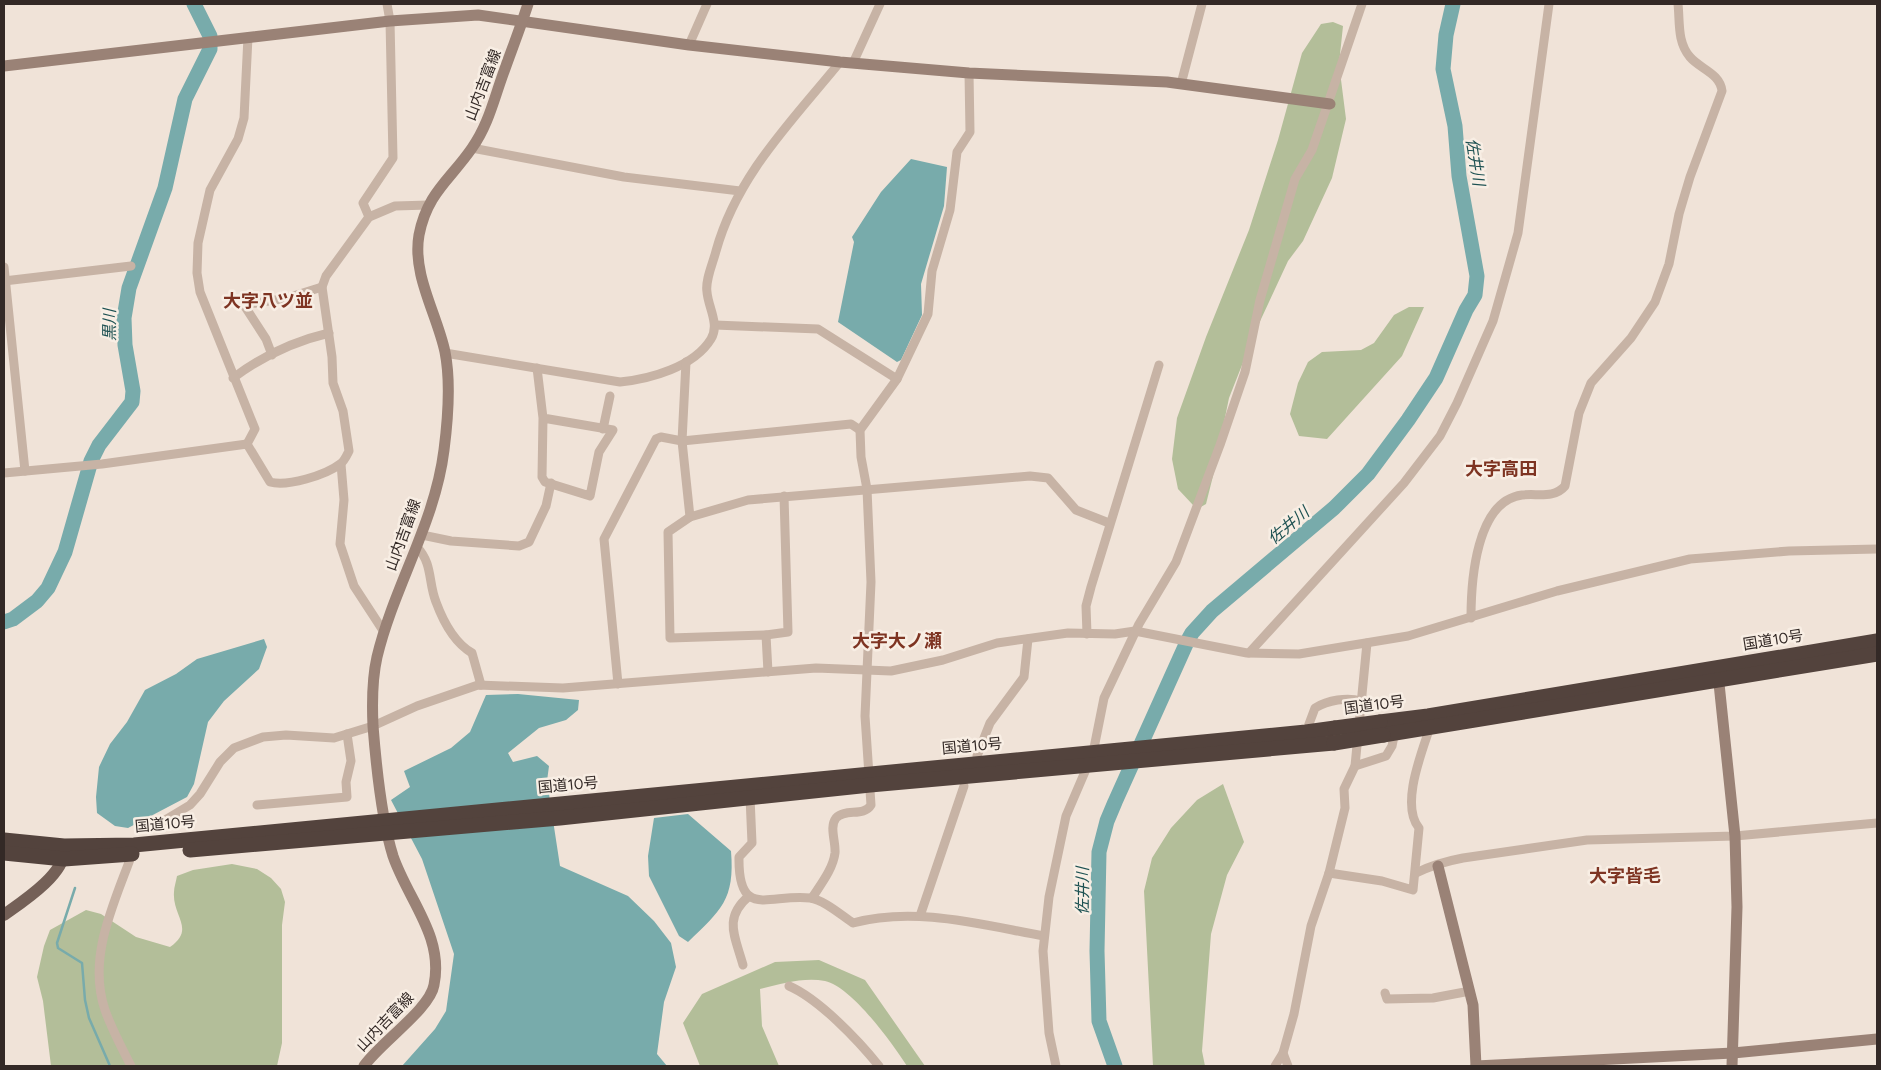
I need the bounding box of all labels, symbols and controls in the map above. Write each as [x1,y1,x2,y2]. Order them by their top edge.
street label: 山内吉富線 [461,47,505,123]
water label: 佐井川 [1462,137,1489,189]
district label: 大字八ツ並 [223,290,313,312]
water label: 黒川 [100,307,119,341]
district label: 大字高田 [1465,458,1537,480]
street label: 山内吉富線 [382,497,424,573]
water label: 佐井川 [1264,501,1314,548]
street label: 国道10号 [1742,626,1804,654]
district label: 大字大ノ瀬 [852,630,942,652]
street label: 国道10号 [1343,692,1405,718]
street label: 国道10号 [941,734,1003,758]
street label: 国道10号 [537,773,599,797]
street label: 国道10号 [134,812,196,836]
water label: 佐井川 [1073,865,1092,915]
district label: 大字皆毛 [1589,865,1661,887]
street label: 山内吉富線 [352,989,418,1055]

